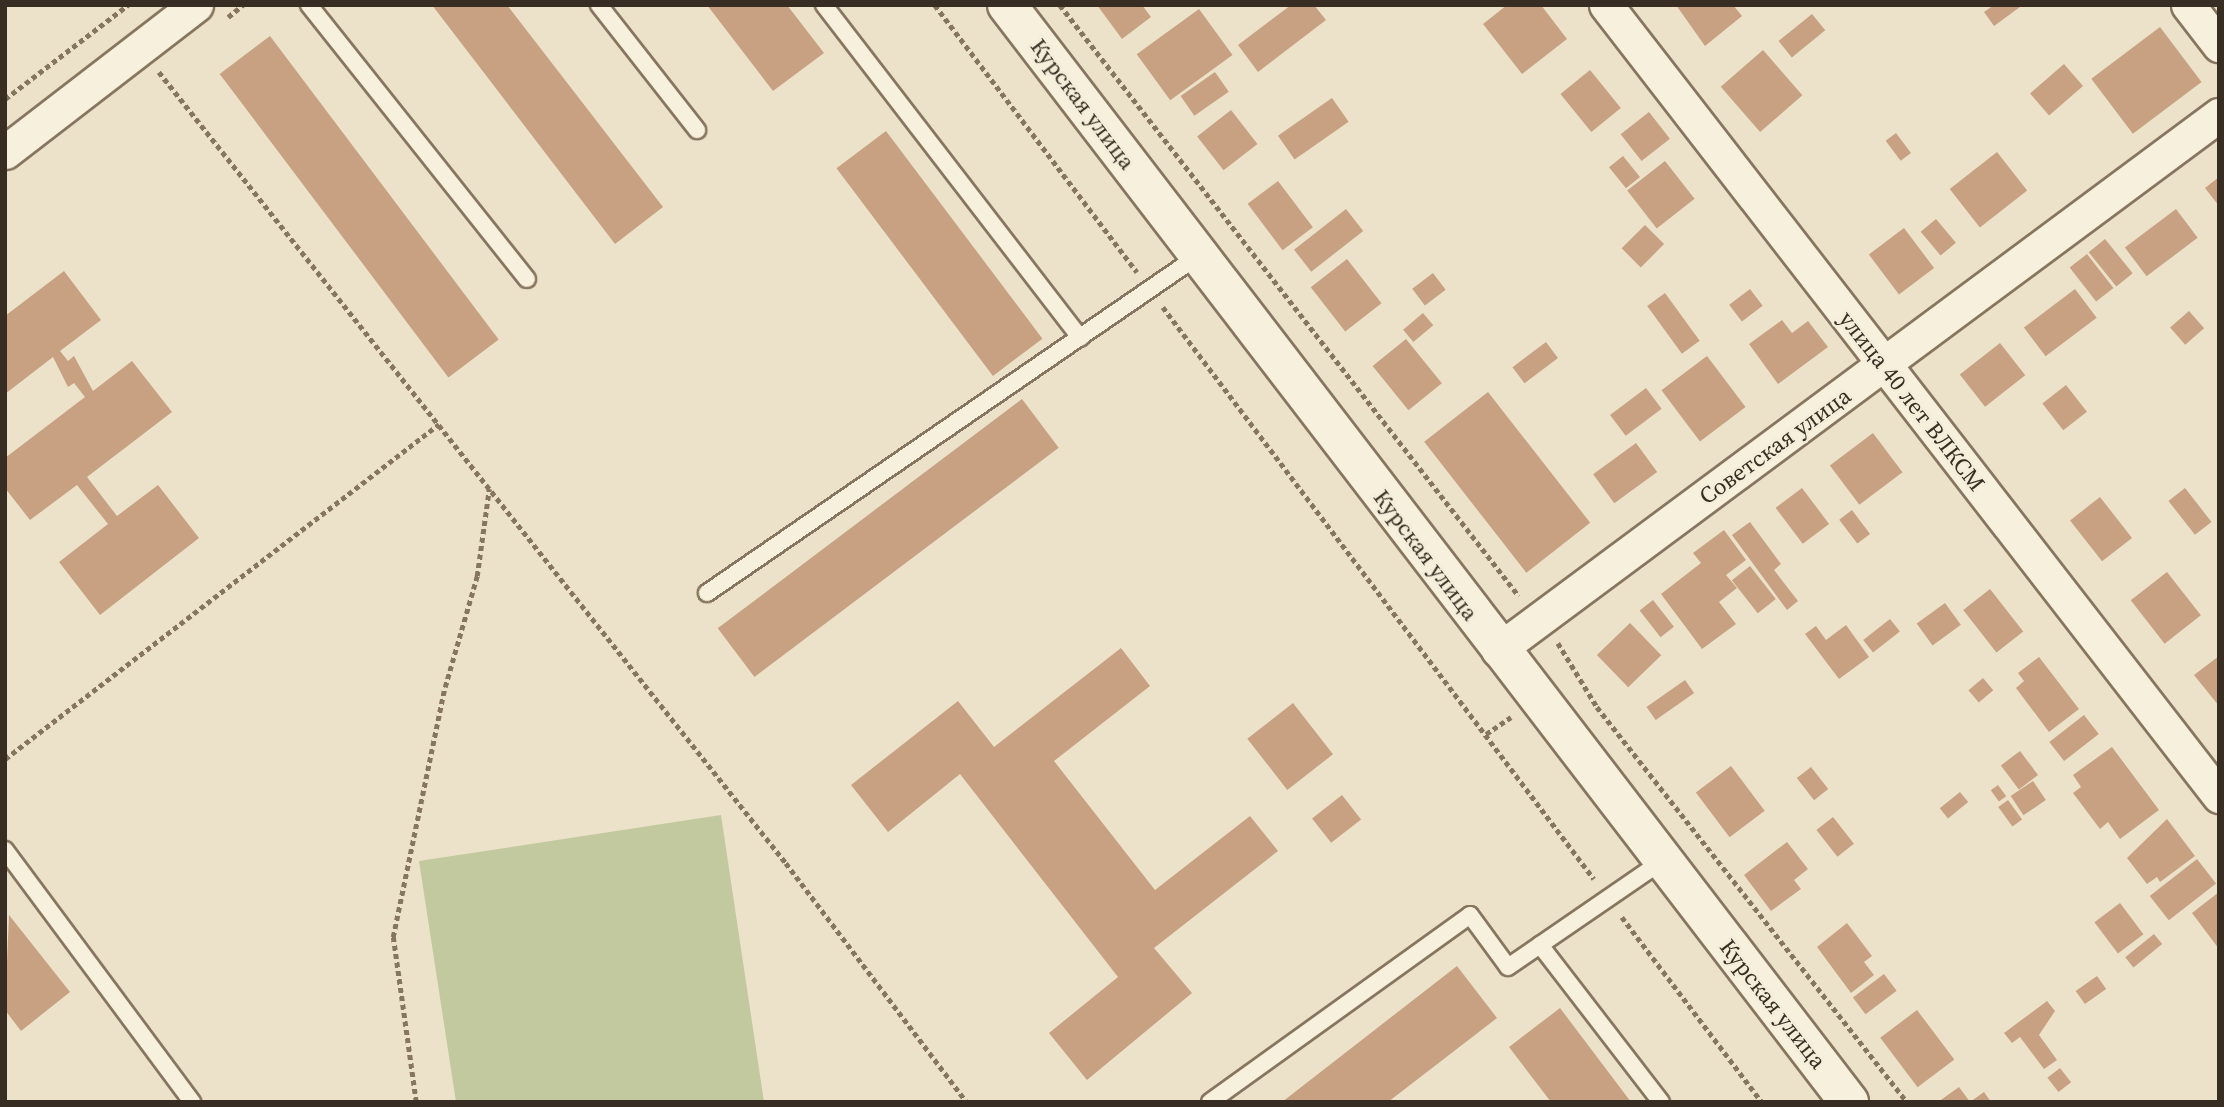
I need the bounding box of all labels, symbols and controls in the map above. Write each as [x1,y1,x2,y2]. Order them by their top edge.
street label: Курская улица [1025,33,1141,175]
street label: улица 40 лет ВЛКСМ [1833,306,1991,496]
street label: Советская улица [1694,382,1856,510]
street label: Курская улица [1368,484,1484,626]
street label: Курская улица [1714,934,1832,1074]

